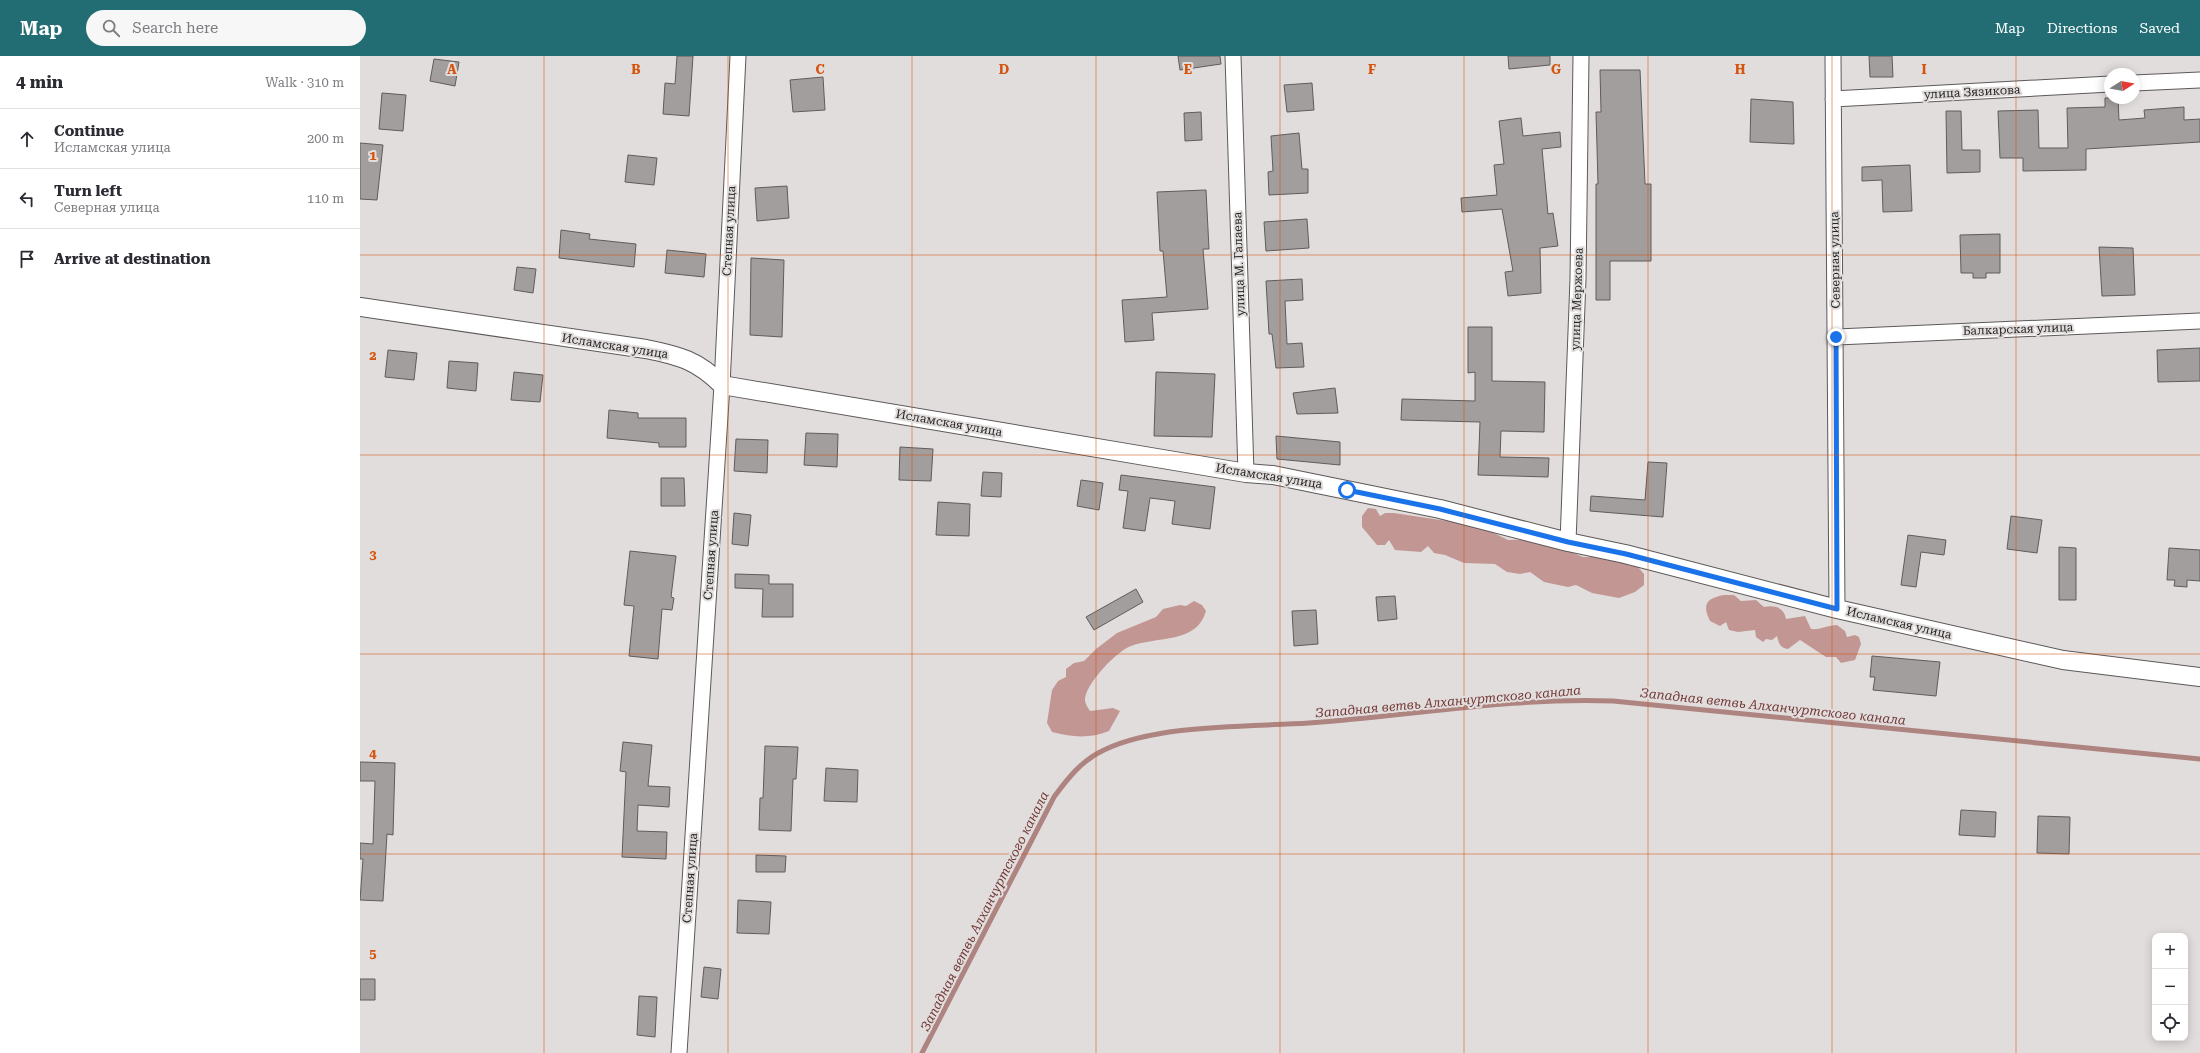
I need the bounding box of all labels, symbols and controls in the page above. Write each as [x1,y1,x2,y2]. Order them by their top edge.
search box [86,10,366,46]
text: Map [20,17,62,40]
icon: search [100,17,122,39]
text: Search here [132,19,218,37]
text: Map [1995,20,2025,36]
text: Directions [2047,20,2117,36]
text: Saved [2139,20,2180,36]
text: A [447,62,457,77]
text: B [631,62,641,77]
text: C [815,62,825,77]
text: D [999,62,1009,77]
text: E [1184,62,1192,77]
text: F [1368,62,1376,77]
text: G [1551,62,1561,77]
text: H [1735,62,1746,77]
text: I [1921,62,1927,77]
north arrow [2104,68,2140,104]
text: 4 min [16,72,63,92]
text: Walk · 310 m [265,75,344,90]
street label: улица Зязикова [1923,82,2021,102]
text: Continue [54,122,124,140]
icon: ahead [16,128,38,150]
text: 200 m [307,131,344,146]
text: Исламская улица [54,140,171,155]
text: 1 [369,148,377,163]
text: Turn left [54,182,122,200]
street label: Степная улица [720,185,738,276]
icon: left [16,188,38,210]
text: 110 m [307,191,344,206]
text: Северная улица [54,200,159,215]
street label: улица М. Галаева [1230,211,1248,316]
street label: Северная улица [1827,211,1843,309]
street label: улица Мержоева [1568,247,1586,351]
icon: arrive [16,248,38,270]
text: Arrive at destination [54,250,210,268]
street label: Балкарская улица [1963,320,2074,338]
route end [1827,328,1845,346]
street label: Исламская улица [561,331,670,361]
text: 2 [369,348,377,363]
street label: Исламская улица [895,407,1004,439]
street label: Исламская улица [1215,461,1324,491]
route start [1338,481,1356,499]
street label: Степная улица [701,509,721,601]
text: 3 [369,547,377,562]
street label: Исламская улица [1845,604,1954,642]
water label: Западная ветвь Алханчуртского канала [1314,682,1582,721]
water label: Западная ветвь Алханчуртского канала [1639,685,1907,728]
text: 4 [369,746,377,761]
water label: Западная ветвь Алханчуртского канала [917,789,1052,1034]
street label: Степная улица [680,832,700,924]
map controls [2152,933,2188,1041]
button: + [2152,933,2188,969]
text: 5 [369,946,377,961]
button: − [2152,969,2188,1005]
button: locate [2152,1005,2188,1041]

